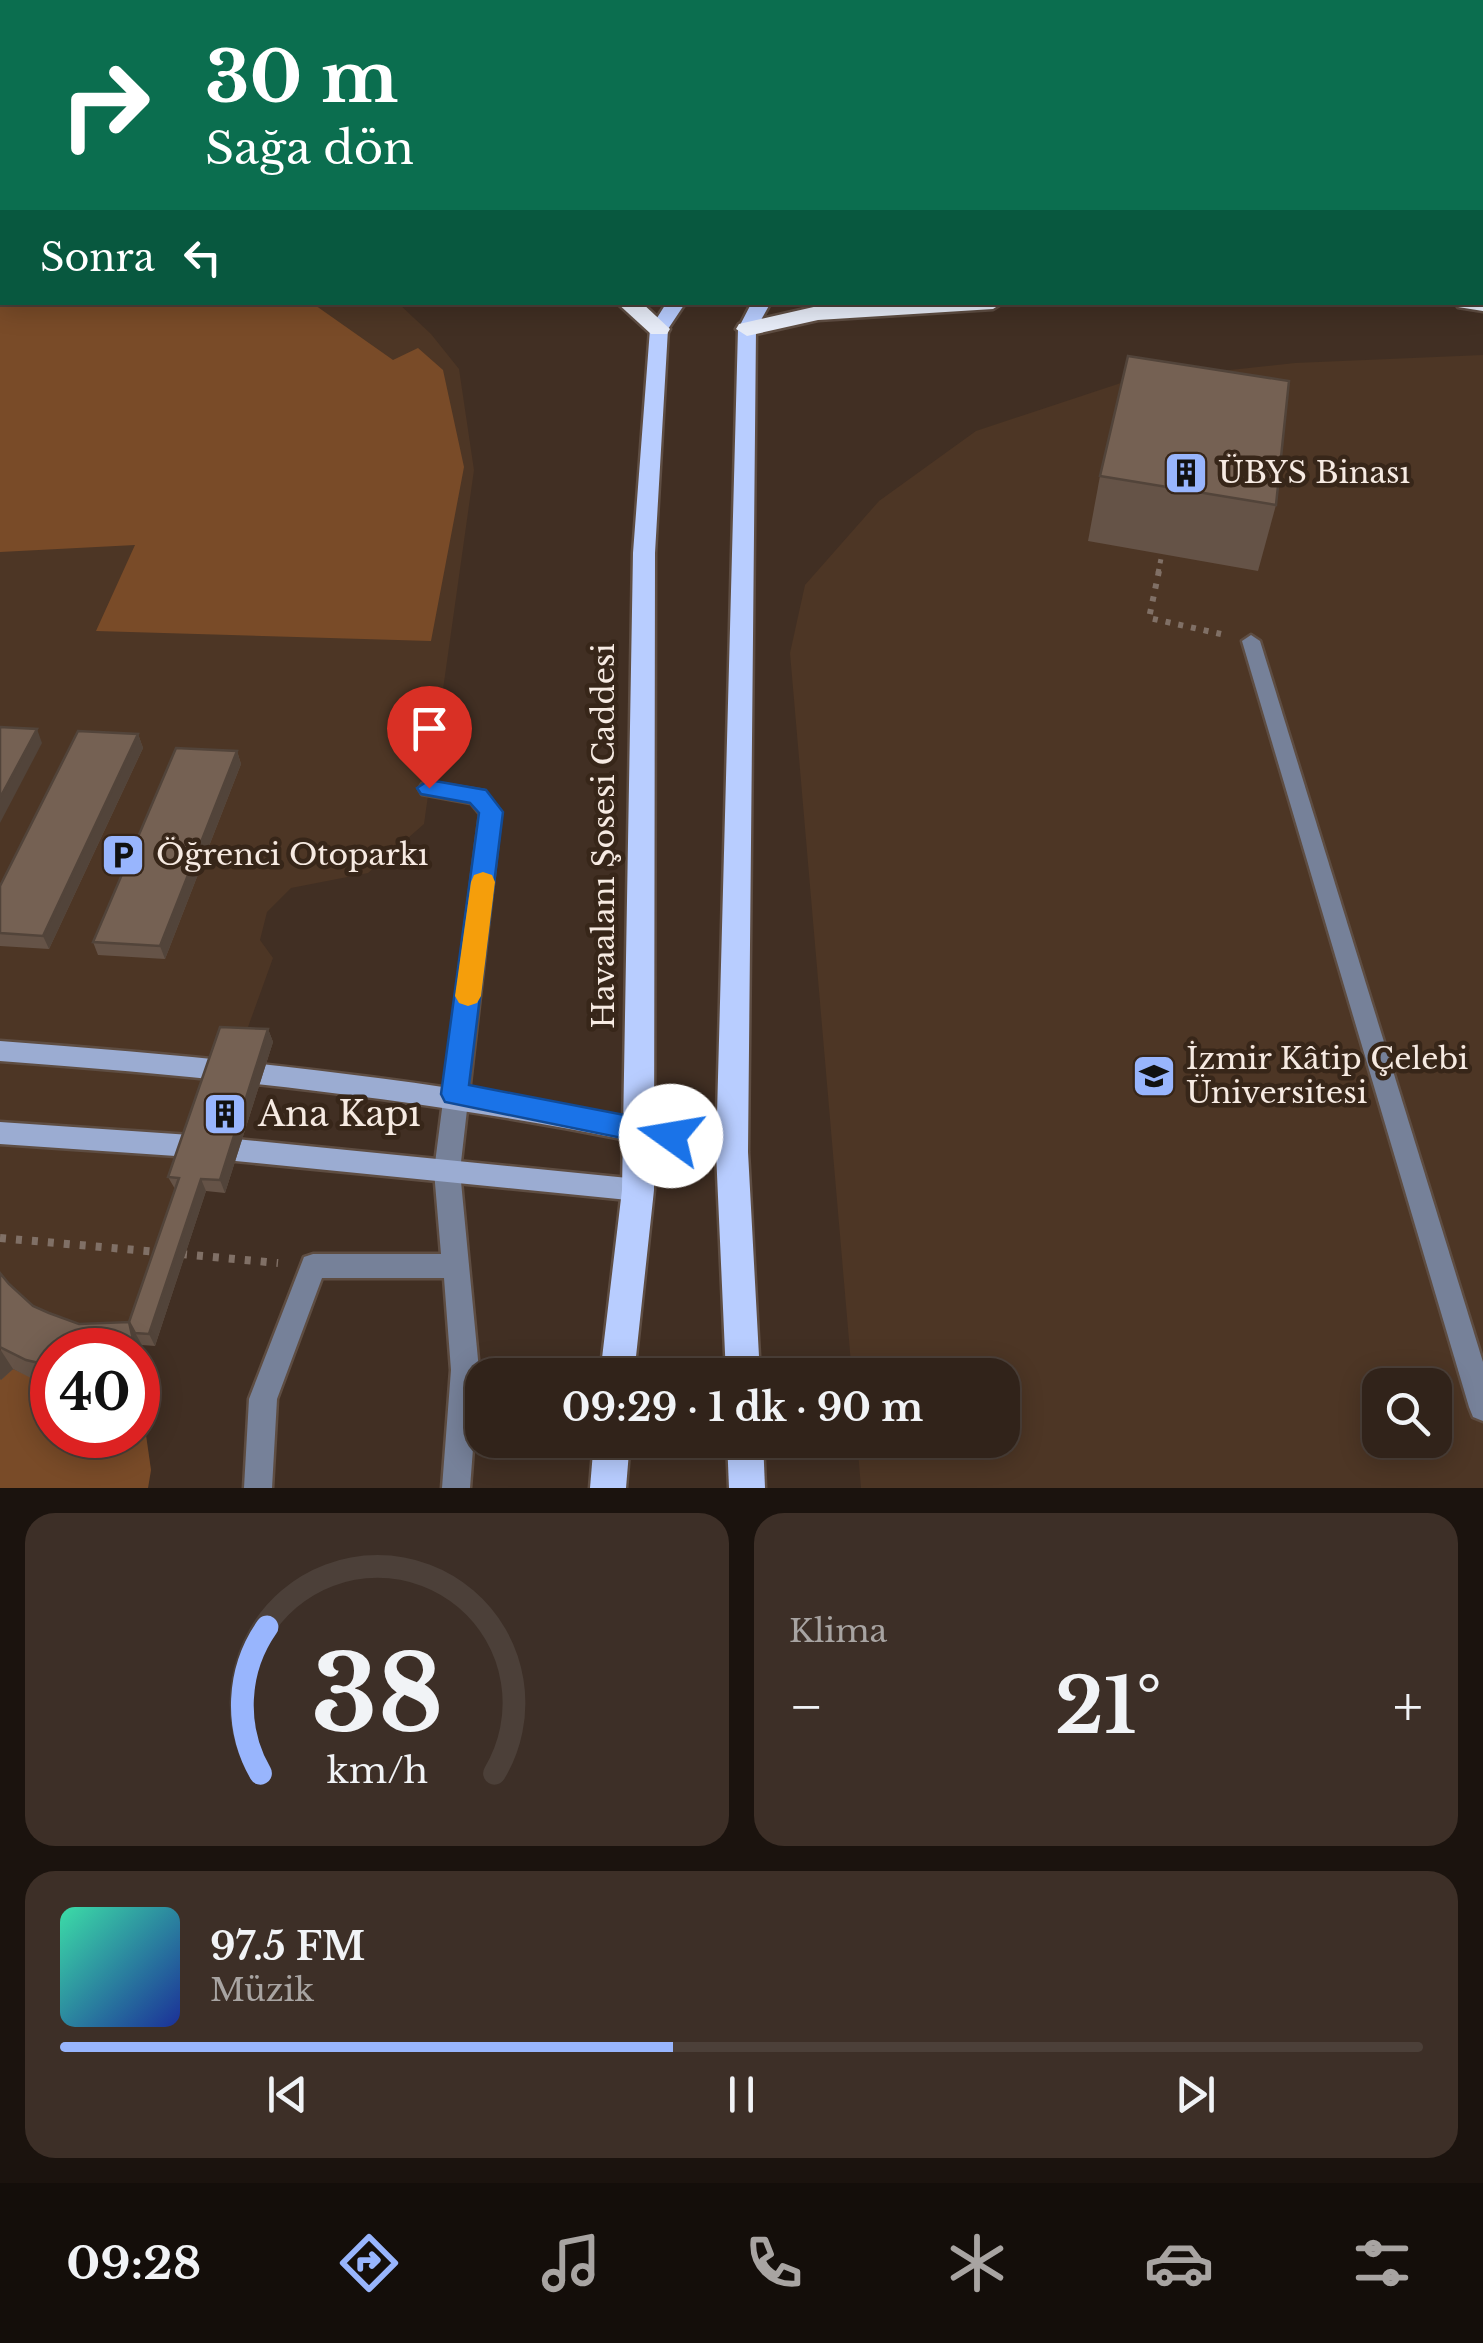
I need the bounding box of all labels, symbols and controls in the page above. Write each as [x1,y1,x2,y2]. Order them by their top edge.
text: 30 m [205,34,398,121]
icon: right [40,40,170,170]
text: Sağa dön [205,120,414,176]
icon: left [175,230,230,285]
text: Sonra [40,234,155,281]
building icon: ÜBYS Binası [1163,450,1209,496]
place label: ÜBYS Binası [1218,454,1410,491]
street label: Havaalanı Şosesi Caddesi [585,643,622,1029]
pin [387,686,472,789]
icon: arrive [402,701,457,756]
parking icon: Öğrenci Otoparkı [100,832,146,878]
place label: Öğrenci Otoparkı [156,836,428,873]
place label: İzmir Kâtip Çelebi Üniversitesi [1186,1040,1468,1111]
school or university icon: İzmir Kâtip Çelebi Üniversitesi [1131,1053,1177,1099]
position arrow [619,1084,723,1188]
building icon: Ana Kapı [202,1091,248,1137]
place label: Ana Kapı [257,1092,421,1135]
speed limit sign: 40 [30,1328,160,1458]
map controls [1362,1368,1452,1458]
button: search [1362,1368,1452,1458]
text: 09:29 · 1 dk · 90 m [562,1384,923,1431]
text: Klima [789,1611,887,1651]
text: 38 [311,1630,443,1759]
text: 21° [1055,1660,1162,1753]
text: − [789,1673,824,1741]
text: + [1393,1673,1423,1741]
text: km/h [326,1748,428,1793]
text: 97.5 FM [210,1923,365,1970]
text: Müzik [210,1970,314,2010]
icon: previous [260,2067,315,2122]
icon: pause [714,2067,769,2122]
icon: next [1168,2067,1223,2122]
icon: directions [334,2228,404,2298]
icon: music [536,2228,606,2298]
icon: phone [739,2228,809,2298]
icon: climate [942,2228,1012,2298]
icon: car [1144,2228,1214,2298]
icon: filters [1347,2228,1417,2298]
text: 09:28 [66,2235,201,2291]

